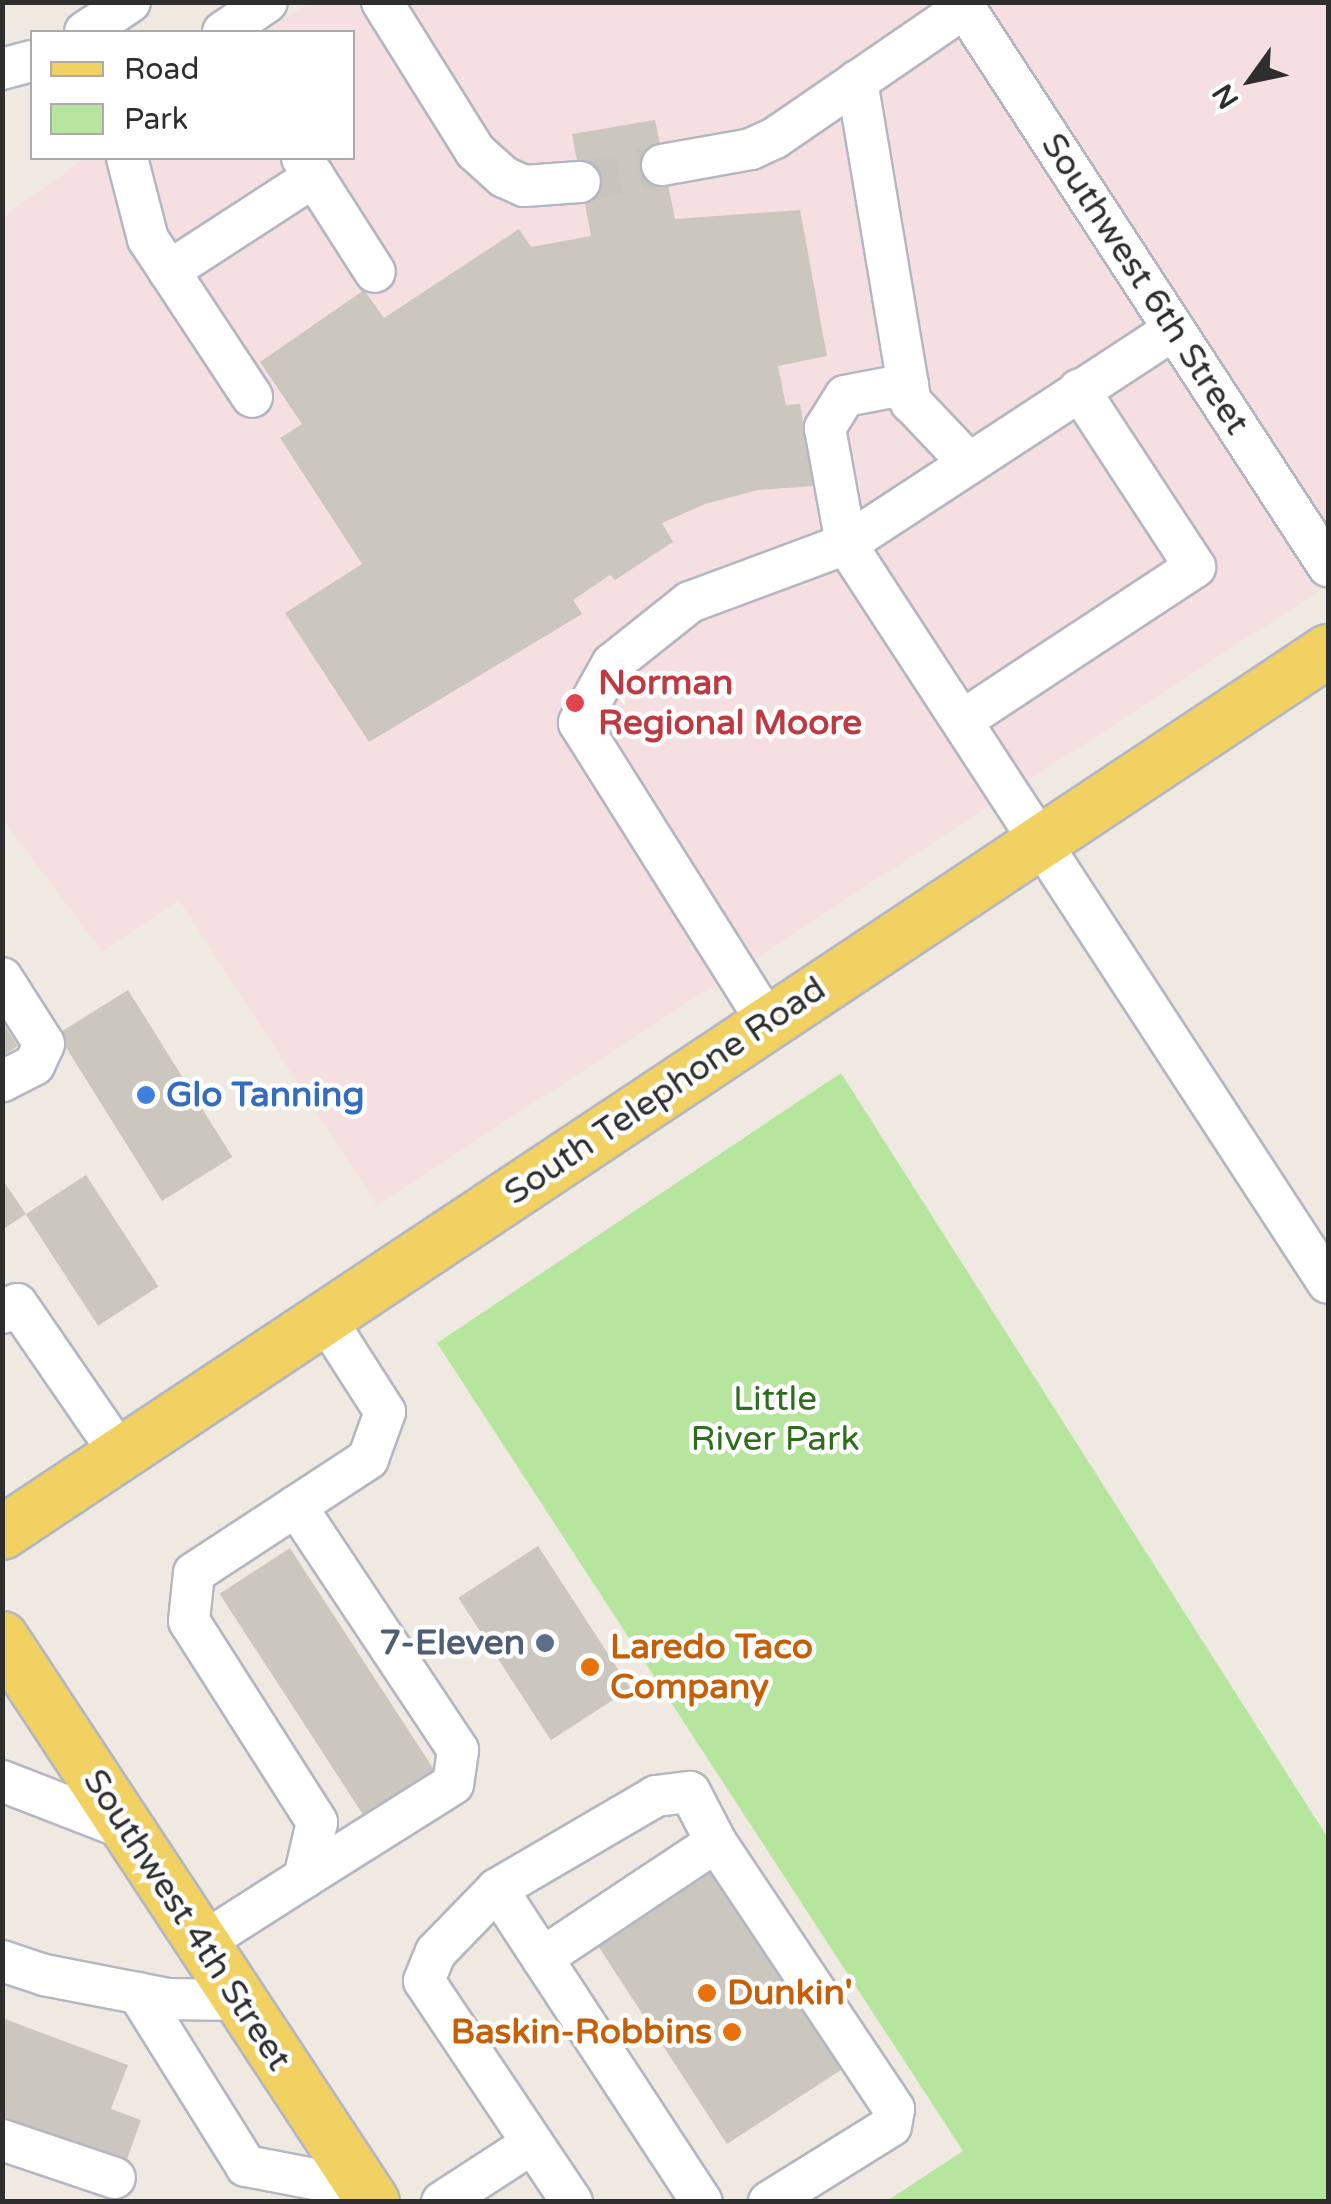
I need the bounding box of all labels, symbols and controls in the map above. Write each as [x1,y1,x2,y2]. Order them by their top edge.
legend [30,30,355,160]
north arrow [1201,30,1301,130]
text: Road [124,51,199,88]
text: N [1205,78,1246,115]
text: Park [124,101,188,138]
street label: Southwest 6th Street [1032,125,1258,443]
place label: Norman Regional Moore [598,662,862,744]
marker: Norman Regional Moore [562,690,588,716]
street label: South Telephone Road [496,968,834,1214]
place label: Glo Tanning [166,1074,365,1116]
marker: Glo Tanning [135,1084,157,1106]
park label: Little River Park [690,1378,860,1460]
place label: 7-Eleven [379,1622,525,1664]
place label: Laredo Taco Company [610,1626,813,1708]
marker: 7-Eleven [534,1632,556,1654]
marker: Laredo Taco Company [579,1656,601,1678]
street label: Southwest 4th Street [74,1761,300,2079]
place label: Dunkin' [727,1972,853,2014]
marker: Dunkin' [696,1982,718,2004]
place label: Baskin-Robbins [451,2011,712,2053]
marker: Baskin-Robbins [721,2021,743,2043]

